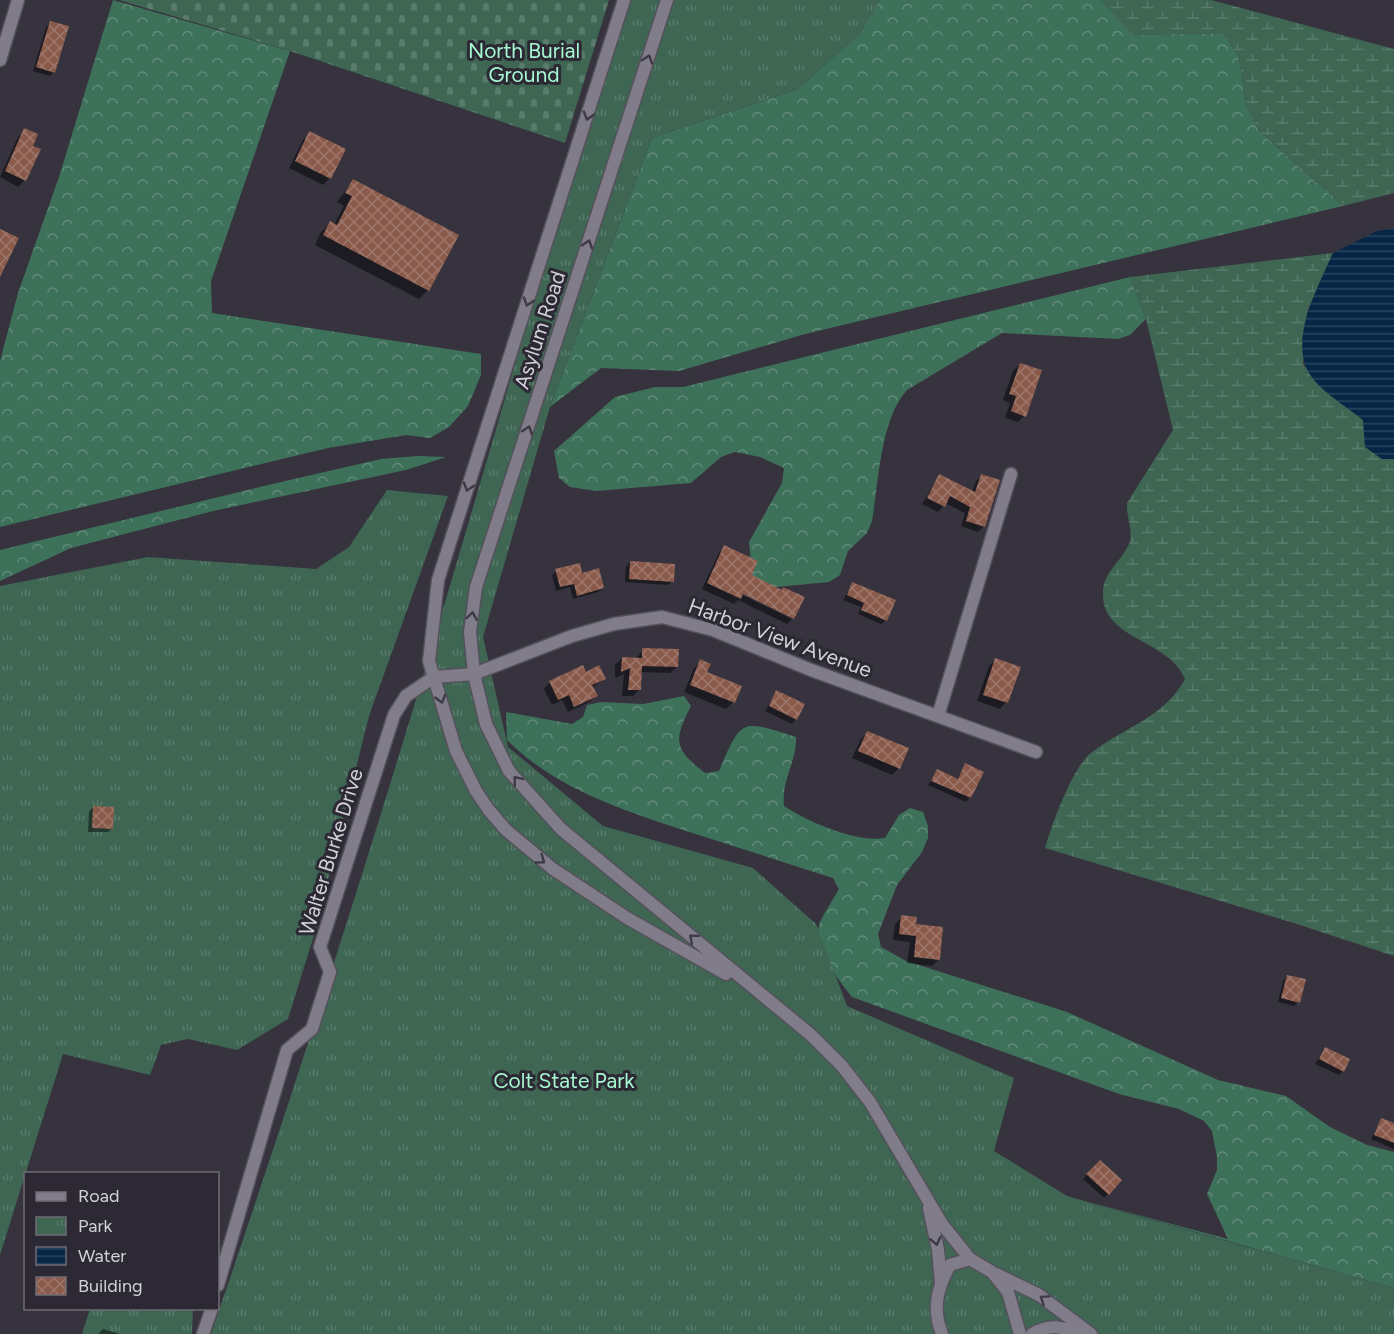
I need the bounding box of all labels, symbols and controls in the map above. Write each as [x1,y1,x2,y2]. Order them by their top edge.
park label: North Burial Ground [468,38,580,87]
one-way arrow [640,54,653,65]
one-way arrow [583,110,596,121]
one-way arrow [581,239,593,250]
street label: Asylum Road [509,268,570,392]
one-way arrow [523,296,535,306]
one-way arrow [521,425,533,436]
one-way arrow [463,481,475,492]
street label: Harbor View Avenue [685,593,875,682]
one-way arrow [465,612,477,621]
one-way arrow [433,694,446,704]
street label: Walter Burke Drive [293,765,368,938]
one-way arrow [513,776,524,787]
one-way arrow [535,853,546,864]
one-way arrow [689,934,700,945]
park label: Colt State Park [493,1068,635,1093]
legend [24,1172,219,1310]
text: Road [78,1185,119,1207]
text: Park [78,1215,113,1237]
one-way arrow [929,1235,942,1245]
text: Water [78,1245,126,1267]
text: Building [78,1275,143,1297]
one-way arrow [1040,1295,1051,1306]

